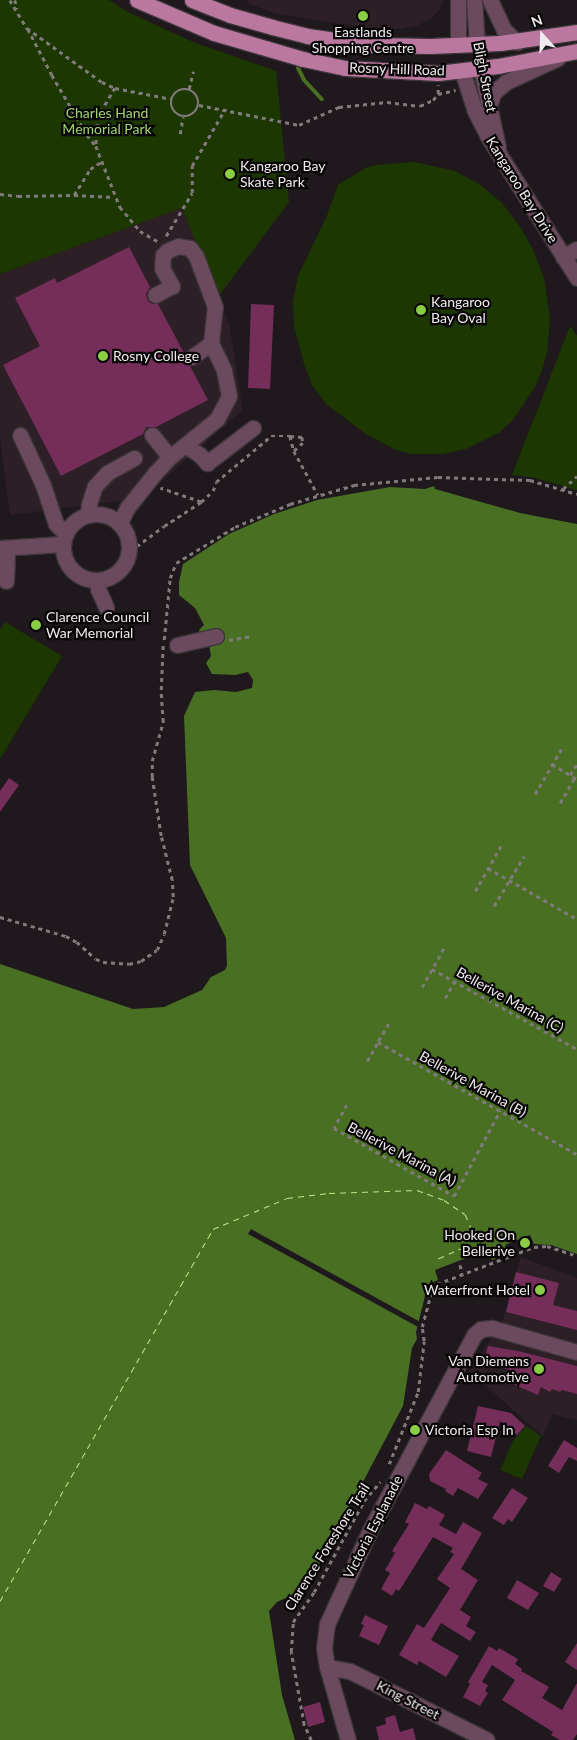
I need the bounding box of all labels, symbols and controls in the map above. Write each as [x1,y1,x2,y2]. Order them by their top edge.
marker: Eastlands Shopping Centre [357,10,369,22]
north arrow [517,10,567,60]
text: N [529,11,545,30]
place label: Eastlands Shopping Centre [312,24,414,56]
street label: Bligh Street [470,40,500,114]
street label: Rosny Hill Road [349,59,445,79]
park label: Charles Hand Memorial Park [62,105,152,138]
street label: Kangaroo Bay Drive [482,134,562,246]
place label: Kangaroo Bay Skate Park [240,158,325,190]
marker: Kangaroo Bay Skate Park [224,168,236,180]
place label: Kangaroo Bay Oval [431,294,490,326]
marker: Kangaroo Bay Oval [415,304,427,316]
place label: Rosny College [113,348,199,364]
marker: Rosny College [97,350,109,362]
place label: Clarence Council War Memorial [46,609,149,642]
marker: Clarence Council War Memorial [30,619,42,631]
street label: Bellerive Marina (C) [453,964,567,1036]
street label: Bellerive Marina (B) [417,1048,529,1120]
street label: Bellerive Marina (A) [345,1118,459,1190]
place label: Hooked On Bellerive [444,1227,515,1260]
marker: Hooked On Bellerive [519,1237,531,1249]
place label: Waterfront Hotel [424,1282,530,1298]
marker: Waterfront Hotel [534,1284,546,1296]
place label: Van Diemens Automotive [448,1353,529,1385]
marker: Van Diemens Automotive [533,1363,545,1375]
place label: Victoria Esp In [425,1422,514,1438]
marker: Victoria Esp In [409,1424,421,1436]
street label: Victoria Esplanade [340,1473,406,1581]
street label: Clarence Foreshore Trail [281,1480,373,1614]
street label: King Street [374,1677,442,1723]

